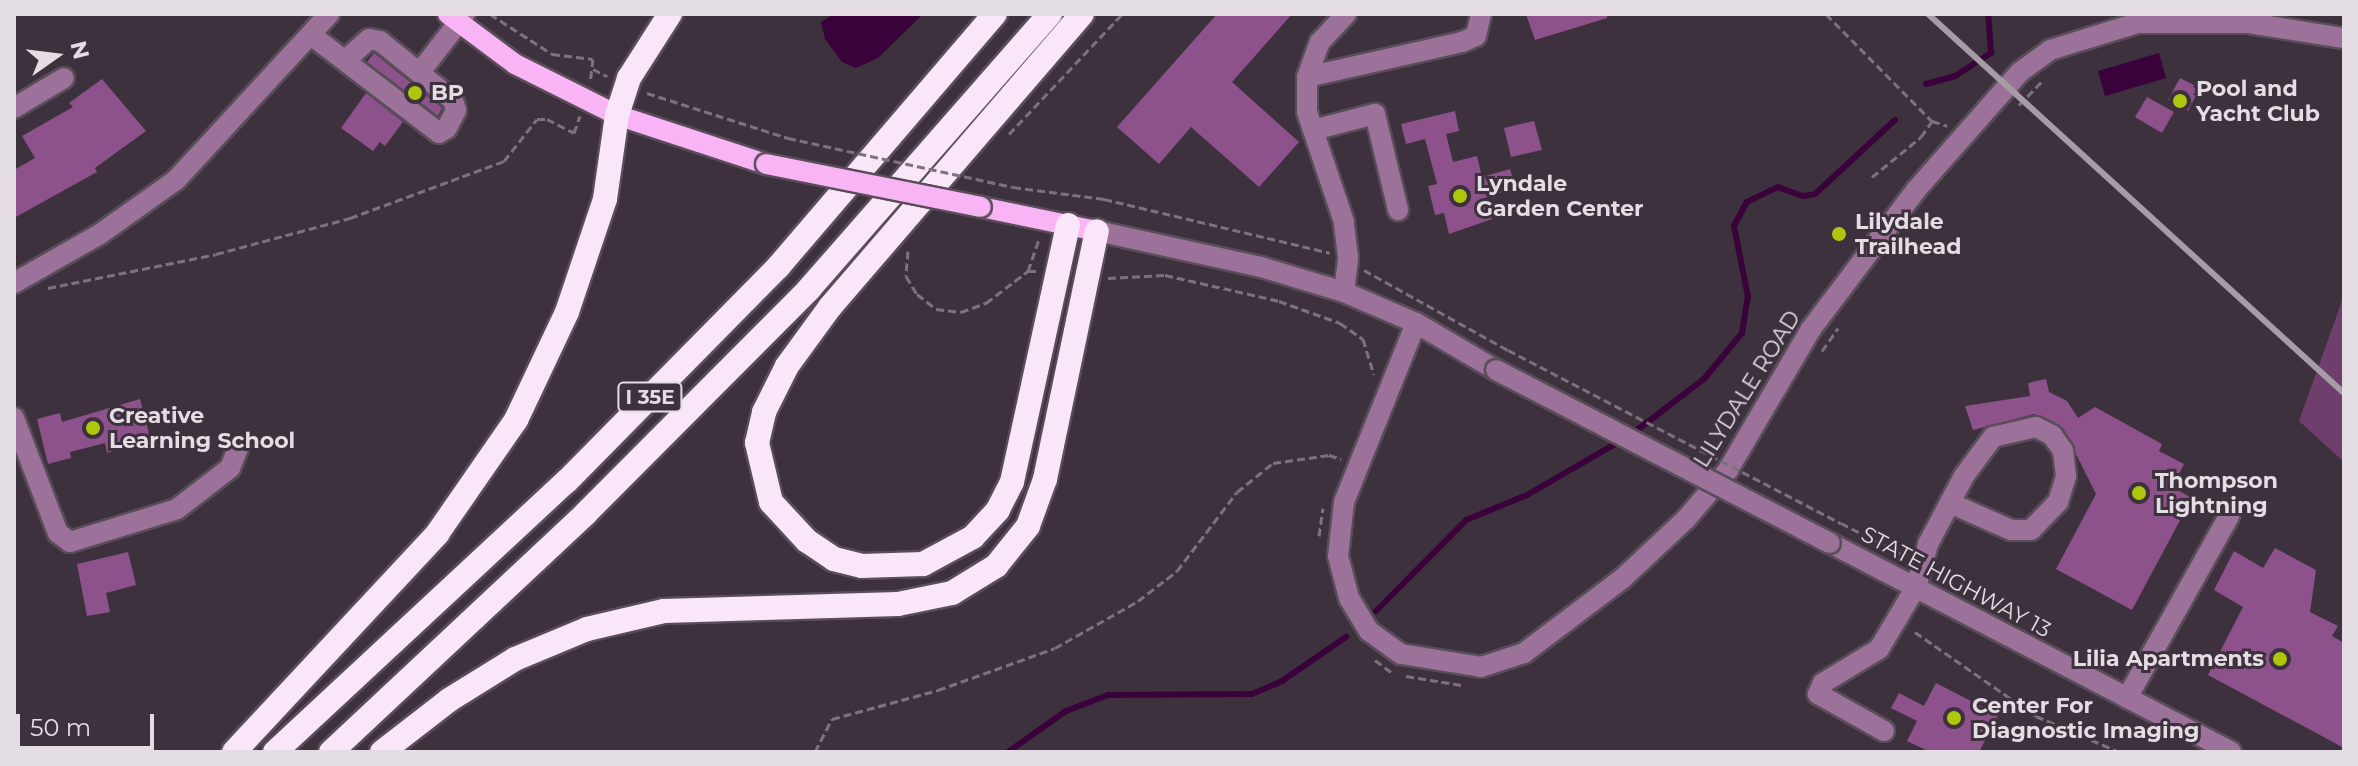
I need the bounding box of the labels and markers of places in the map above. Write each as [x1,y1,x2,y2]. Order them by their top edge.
place label: Pool and Yacht Club [2196,75,2320,126]
place label: BP [431,80,464,106]
marker: BP [406,84,424,102]
marker: Pool and Yacht Club [2171,92,2189,110]
place label: Lyndale Garden Center [1476,170,1644,222]
marker: Lyndale Garden Center [1451,187,1469,205]
place label: Lilydale Trailhead [1855,208,1962,260]
marker: Lilydale Trailhead [1830,225,1848,243]
place label: Creative Learning School [109,402,295,454]
marker: Creative Learning School [84,419,102,437]
place label: Thompson Lightning [2155,467,2278,518]
marker: Thompson Lightning [2130,484,2148,502]
place label: Lilia Apartments [2073,646,2264,672]
marker: Lilia Apartments [2271,650,2289,668]
place label: Center For Diagnostic Imaging [1972,692,2199,744]
marker: Center For Diagnostic Imaging [1943,707,1965,729]

